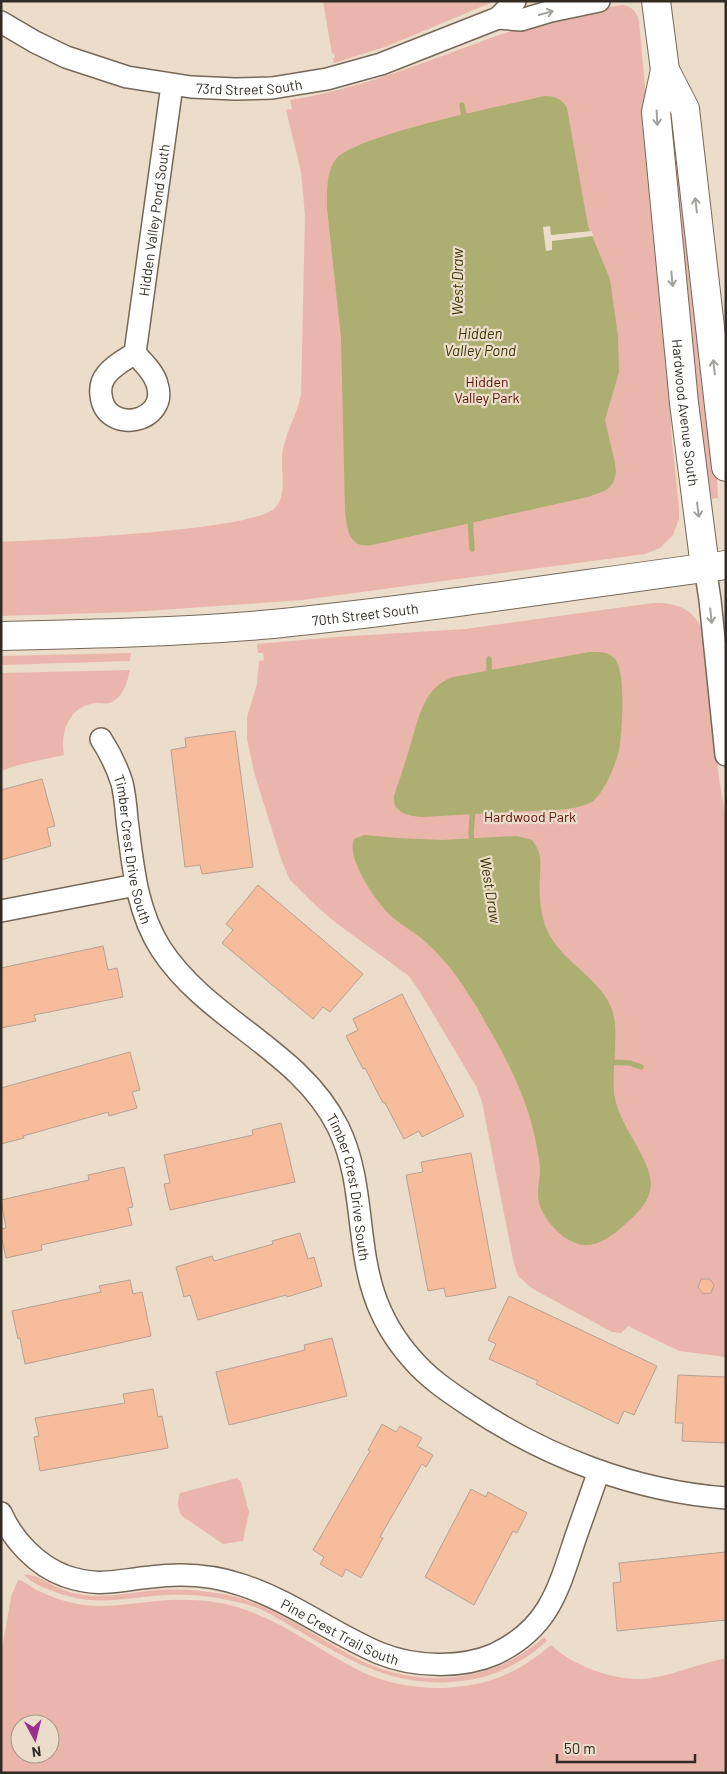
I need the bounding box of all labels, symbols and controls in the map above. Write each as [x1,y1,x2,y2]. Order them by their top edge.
one-way arrow [537,8,553,17]
street label: 73rd Street South [196,75,303,98]
one-way arrow [652,109,662,125]
street label: Hidden Valley Pond South [134,143,172,297]
one-way arrow [691,197,701,213]
water label: West Draw [448,248,466,316]
one-way arrow [667,271,677,287]
water label: Hidden Valley Pond [444,324,516,359]
street label: Hardwood Avenue South [669,338,703,487]
one-way arrow [709,359,719,375]
park label: Hidden Valley Park [454,373,520,406]
one-way arrow [693,502,703,518]
street label: 70th Street South [311,599,419,628]
one-way arrow [707,607,716,623]
street label: Timber Crest Drive South [111,772,156,926]
park label: Hardwood Park [484,808,576,825]
water label: West Draw [477,855,505,925]
street label: Timber Crest Drive South [324,1110,374,1262]
street label: Pine Crest Trail South [278,1594,401,1668]
north arrow [10,1714,60,1764]
scale bar [557,1732,694,1764]
text: 50 m [564,1739,596,1757]
text: N [31,1743,42,1761]

